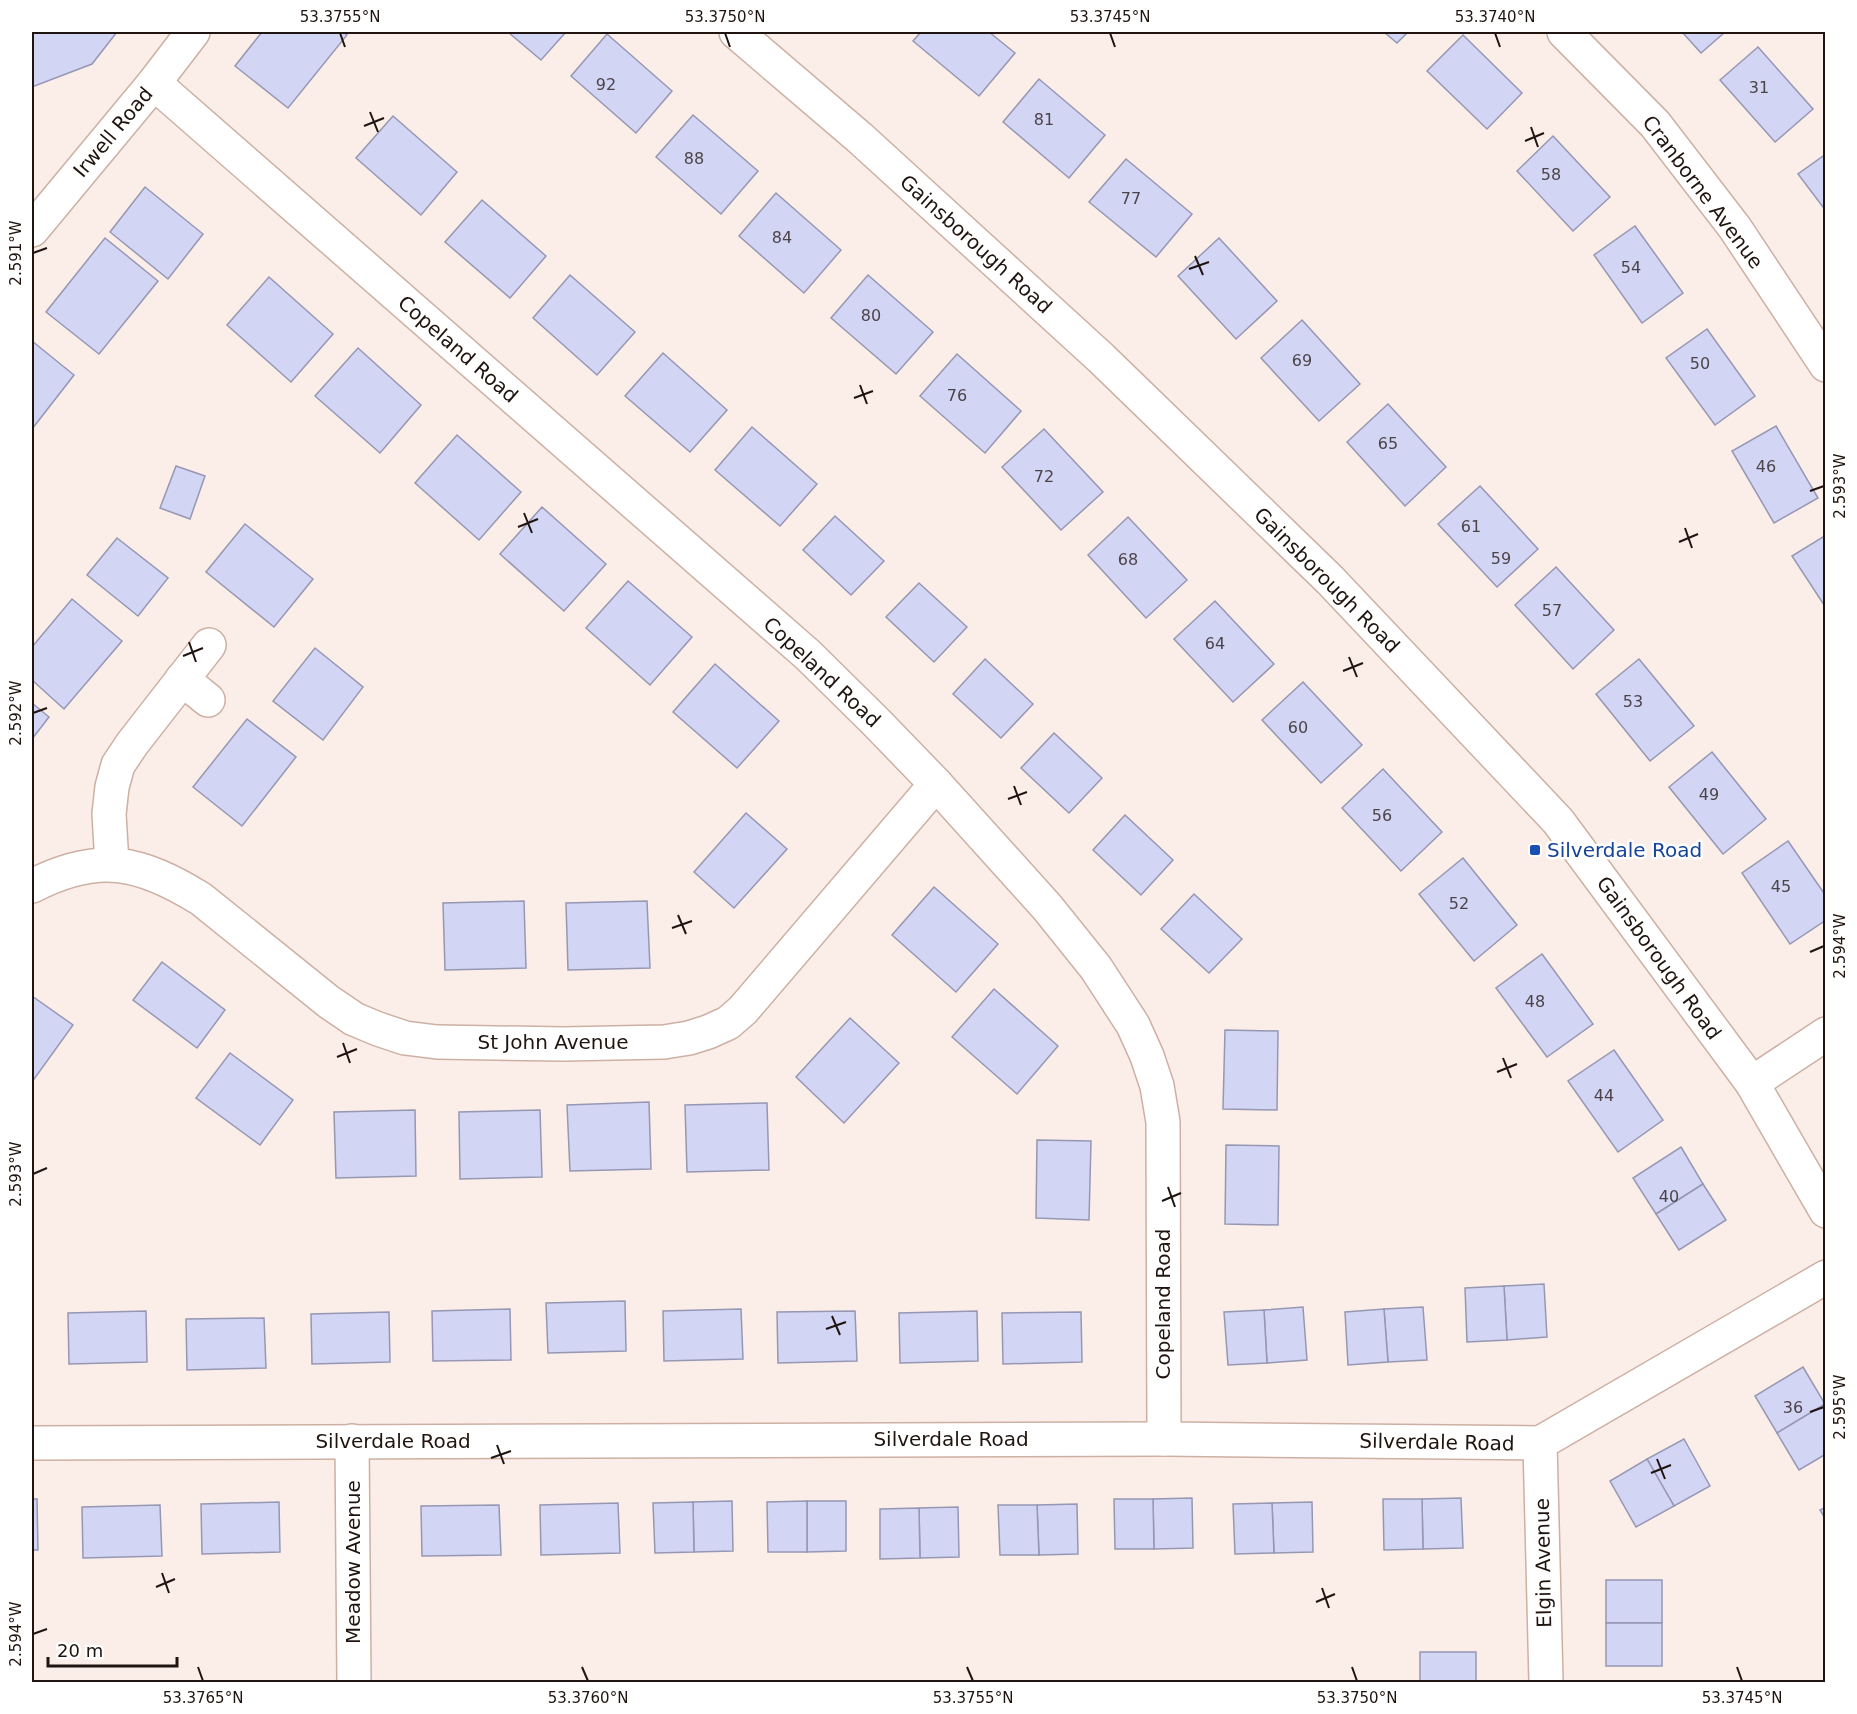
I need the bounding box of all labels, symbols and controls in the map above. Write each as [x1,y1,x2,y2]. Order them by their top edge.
text: 53.3755°N [300,8,380,26]
text: 53.3750°N [685,8,765,26]
text: 53.3745°N [1070,8,1150,26]
text: 53.3740°N [1455,8,1535,26]
house number: 92 [596,75,616,94]
house number: 31 [1749,78,1769,97]
street label: Irwell Road [68,82,158,182]
house number: 81 [1034,110,1054,129]
street label: Cranborne Avenue [1638,111,1768,273]
house number: 88 [684,149,704,168]
house number: 58 [1541,165,1561,184]
street label: Gainsborough Road [895,170,1057,318]
house number: 77 [1121,189,1141,208]
text: 2.591°W [7,220,25,286]
house number: 84 [772,228,792,247]
house number: 54 [1621,258,1641,277]
street label: Copeland Road [393,290,523,408]
house number: 80 [861,306,881,325]
house number: 69 [1292,351,1312,370]
house number: 50 [1690,354,1710,373]
house number: 76 [947,386,967,405]
house number: 65 [1378,434,1398,453]
text: 2.593°W [1831,453,1849,519]
house number: 46 [1756,457,1776,476]
house number: 72 [1034,467,1054,486]
street label: Gainsborough Road [1249,502,1405,658]
house number: 61 [1461,517,1481,536]
house number: 59 [1491,549,1511,568]
house number: 68 [1118,550,1138,569]
house number: 57 [1542,601,1562,620]
street label: Copeland Road [759,612,885,732]
house number: 64 [1205,634,1225,653]
text: 2.592°W [7,680,25,746]
house number: 53 [1623,692,1643,711]
house number: 60 [1288,718,1308,737]
house number: 49 [1699,785,1719,804]
house number: 56 [1372,806,1392,825]
place label: Silverdale Road [1547,838,1702,862]
marker: Silverdale Road [1528,843,1542,857]
street label: Gainsborough Road [1592,872,1726,1044]
house number: 45 [1771,877,1791,896]
house number: 52 [1449,894,1469,913]
text: 2.594°W [1831,913,1849,979]
house number: 48 [1525,992,1545,1011]
street label: St John Avenue [477,1030,629,1054]
house number: 44 [1594,1086,1614,1105]
text: 2.593°W [7,1141,25,1207]
house number: 40 [1659,1187,1679,1206]
street label: Copeland Road [1151,1229,1175,1379]
text: 2.595°W [1831,1374,1849,1440]
house number: 36 [1783,1398,1803,1417]
street label: Silverdale Road [873,1427,1029,1451]
street label: Silverdale Road [315,1429,471,1453]
street label: Silverdale Road [1359,1429,1515,1455]
street label: Meadow Avenue [341,1480,365,1644]
street label: Elgin Avenue [1530,1498,1556,1628]
text: 2.594°W [7,1601,25,1667]
scale bar [48,1630,177,1668]
text: 20 m [57,1640,103,1661]
text: 53.3765°N [163,1689,243,1707]
text: 53.3760°N [548,1689,628,1707]
text: 53.3755°N [933,1689,1013,1707]
text: 53.3750°N [1317,1689,1397,1707]
text: 53.3745°N [1702,1689,1782,1707]

